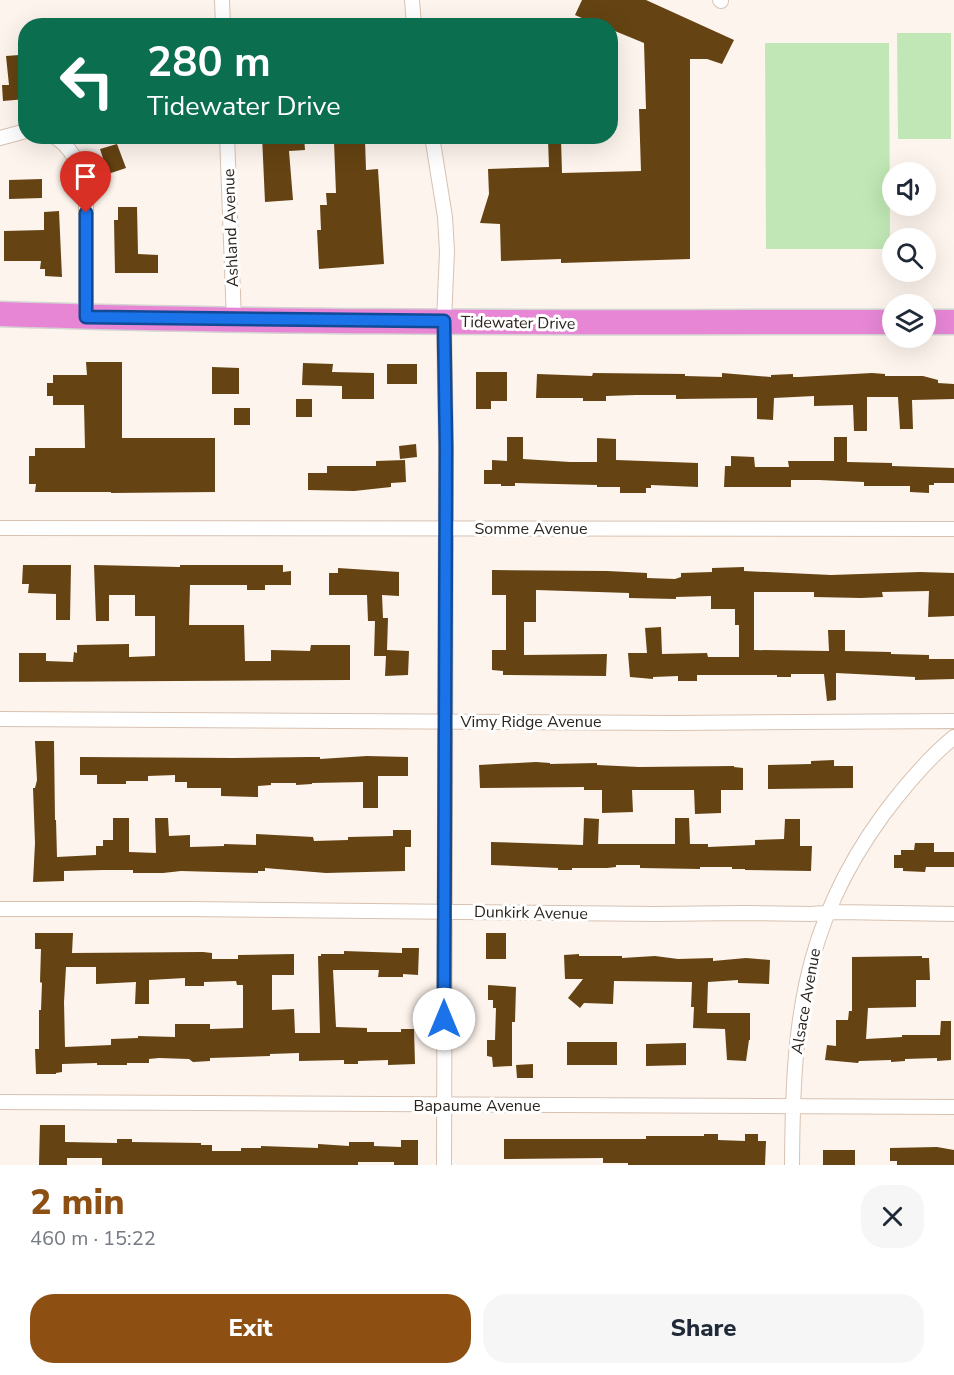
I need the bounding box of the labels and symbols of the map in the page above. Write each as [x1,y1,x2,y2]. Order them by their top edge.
pin [60,151,111,213]
street label: Ashland Avenue [218,168,244,288]
street label: Tidewater Drive [460,311,576,335]
street label: Somme Avenue [474,518,588,540]
street label: Vimy Ridge Avenue [460,711,601,733]
street label: Dunkirk Avenue [474,901,588,925]
street label: Alsace Avenue [786,947,826,1056]
position arrow [412,987,476,1051]
street label: Bapaume Avenue [414,1095,540,1117]

